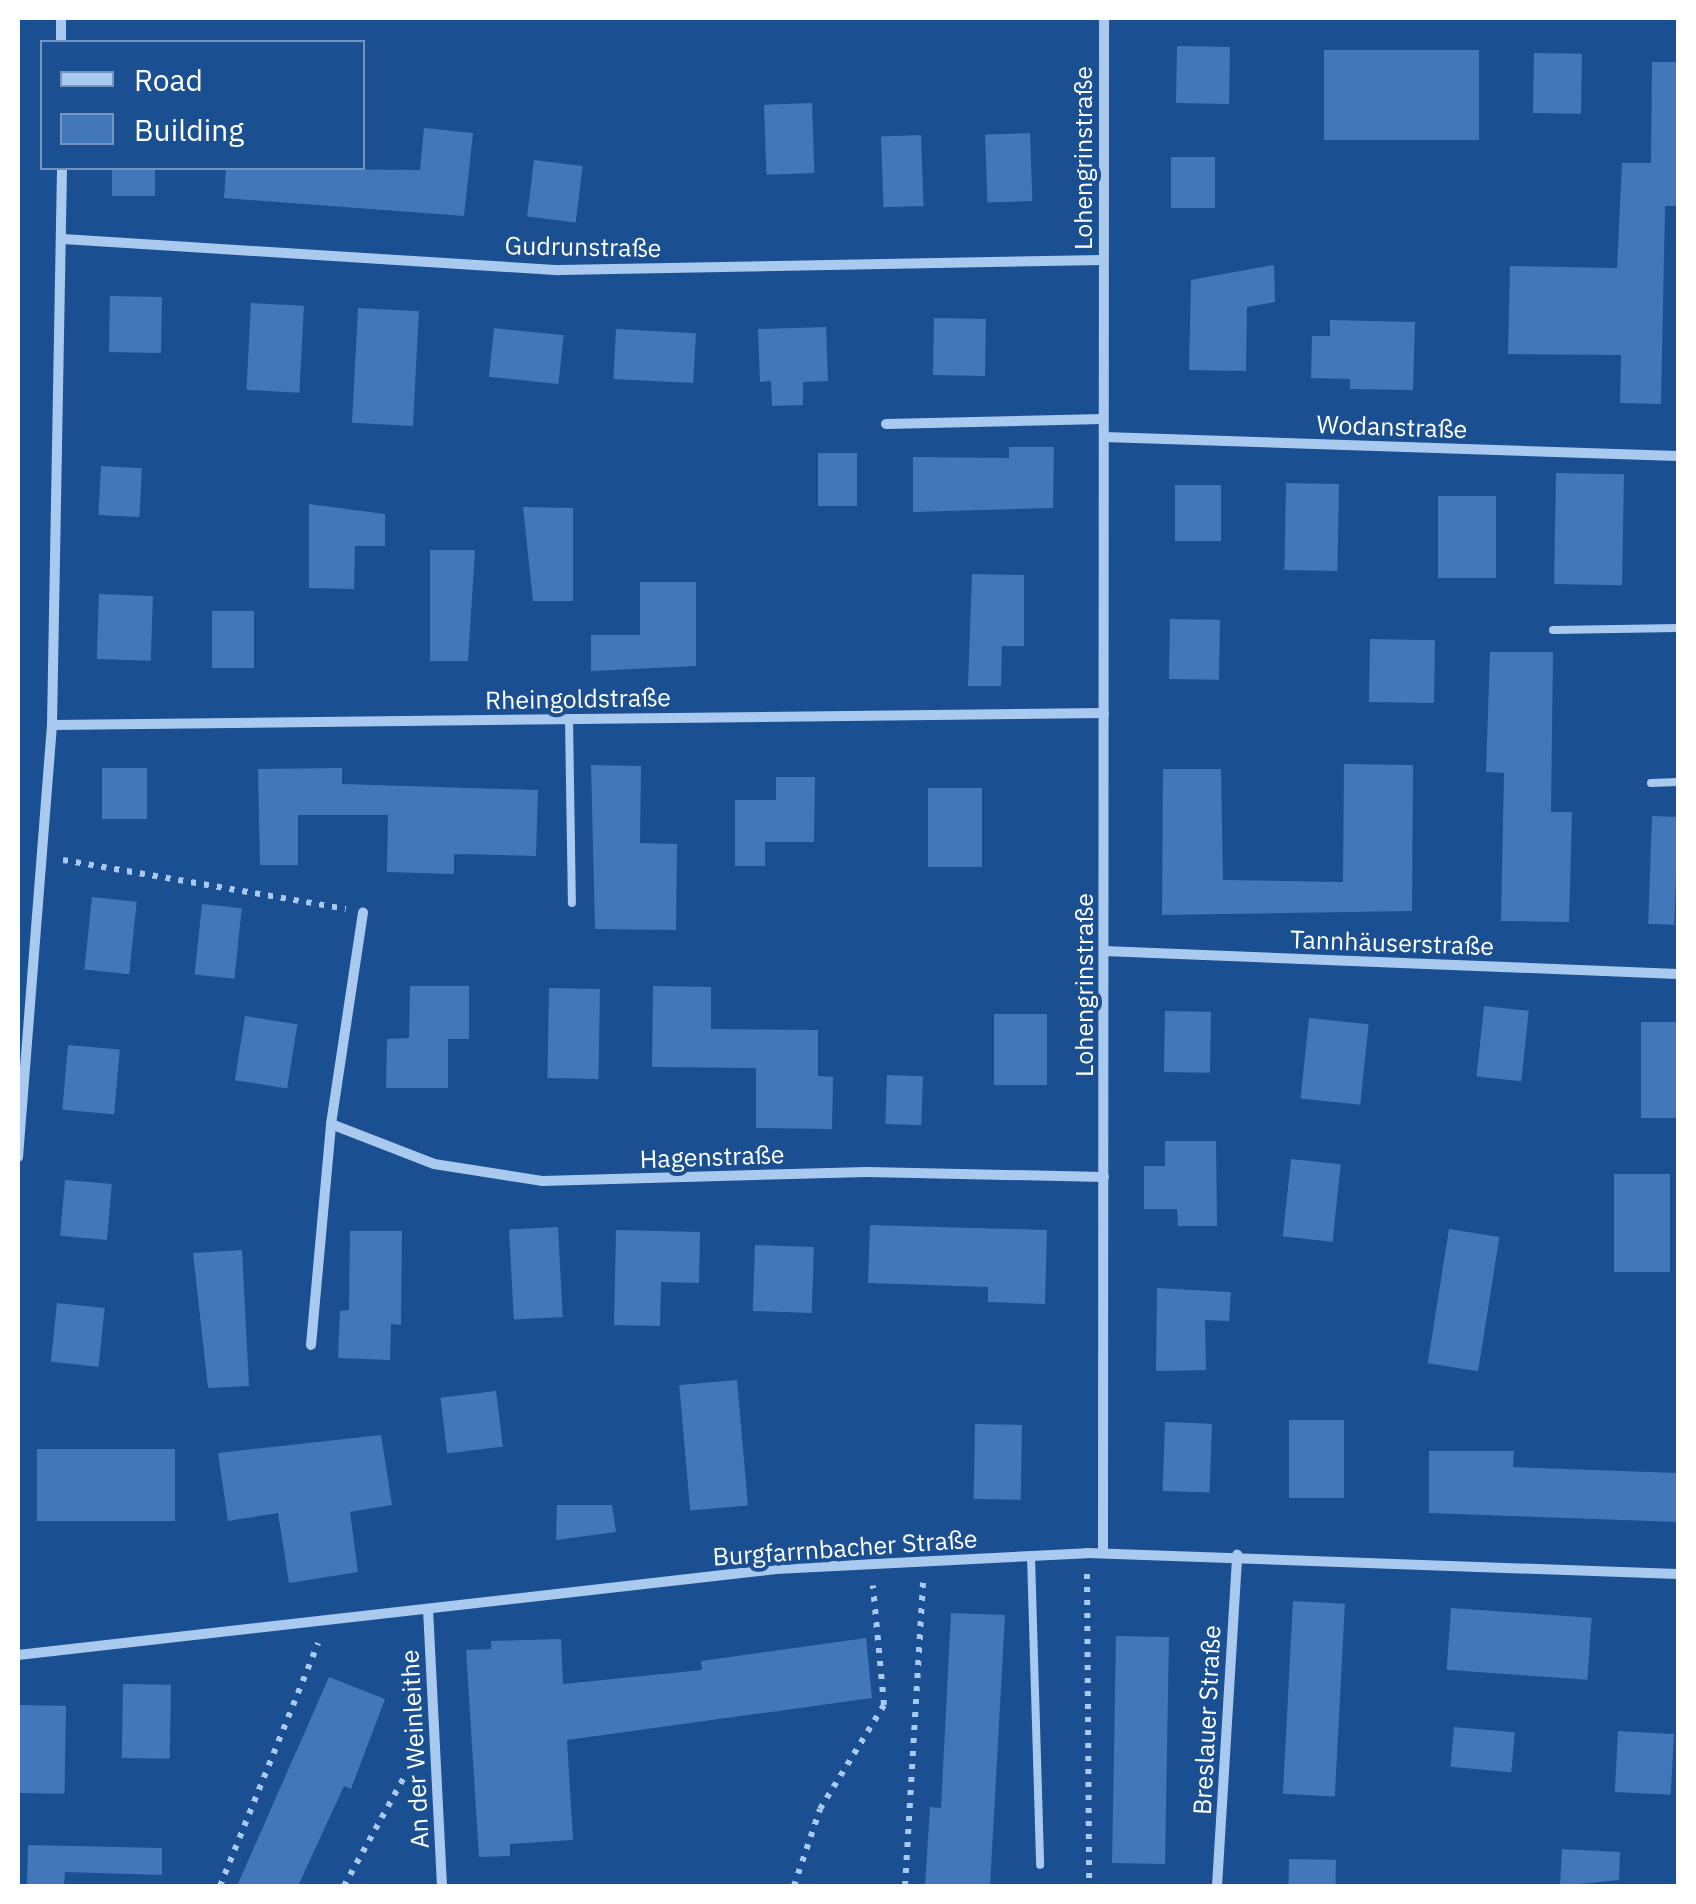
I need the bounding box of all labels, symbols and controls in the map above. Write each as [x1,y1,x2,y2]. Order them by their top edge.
legend [40,40,365,170]
text: Road [134,60,203,99]
street label: Lohengrinstraße [1068,66,1098,250]
text: Building [134,110,244,149]
street label: Gudrunstraße [504,231,662,263]
street label: Wodanstraße [1316,409,1468,445]
street label: Rheingoldstraße [485,682,671,716]
street label: Lohengrinstraße [1069,893,1099,1077]
street label: Tannhäuserstraße [1290,924,1494,962]
street label: Hagenstraße [639,1139,785,1175]
street label: Burgfarrnbacher Straße [712,1524,978,1572]
street label: Breslauer Straße [1187,1624,1227,1816]
street label: An der Weinleithe [395,1649,435,1849]

